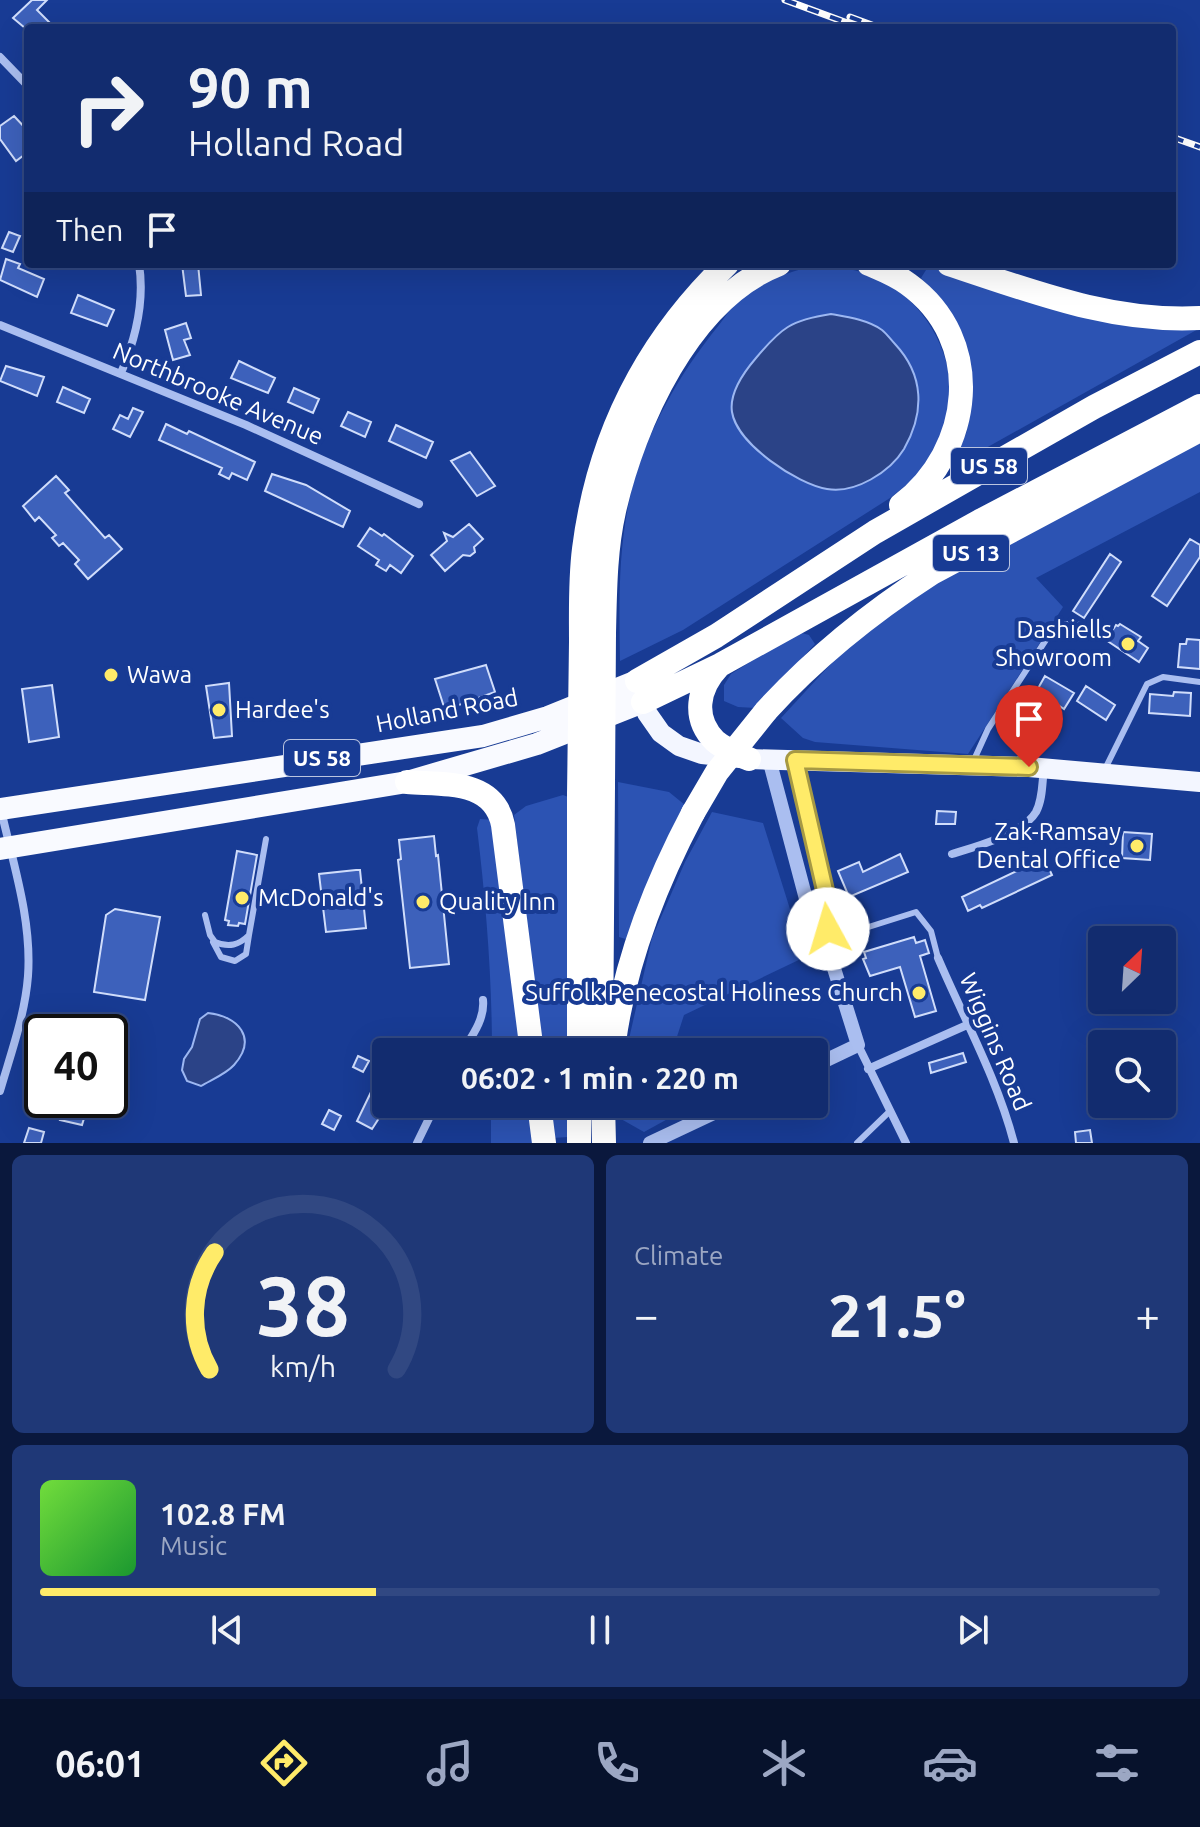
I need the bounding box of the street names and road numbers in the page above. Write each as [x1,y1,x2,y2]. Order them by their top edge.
street label: Northbrooke Avenue [109,337,327,450]
road number: US 58 [951,448,1027,484]
road number: US 13 [933,535,1009,571]
street label: Holland Road [374,683,520,738]
road number: US 58 [284,740,360,776]
street label: Wiggins Road [954,969,1037,1115]

